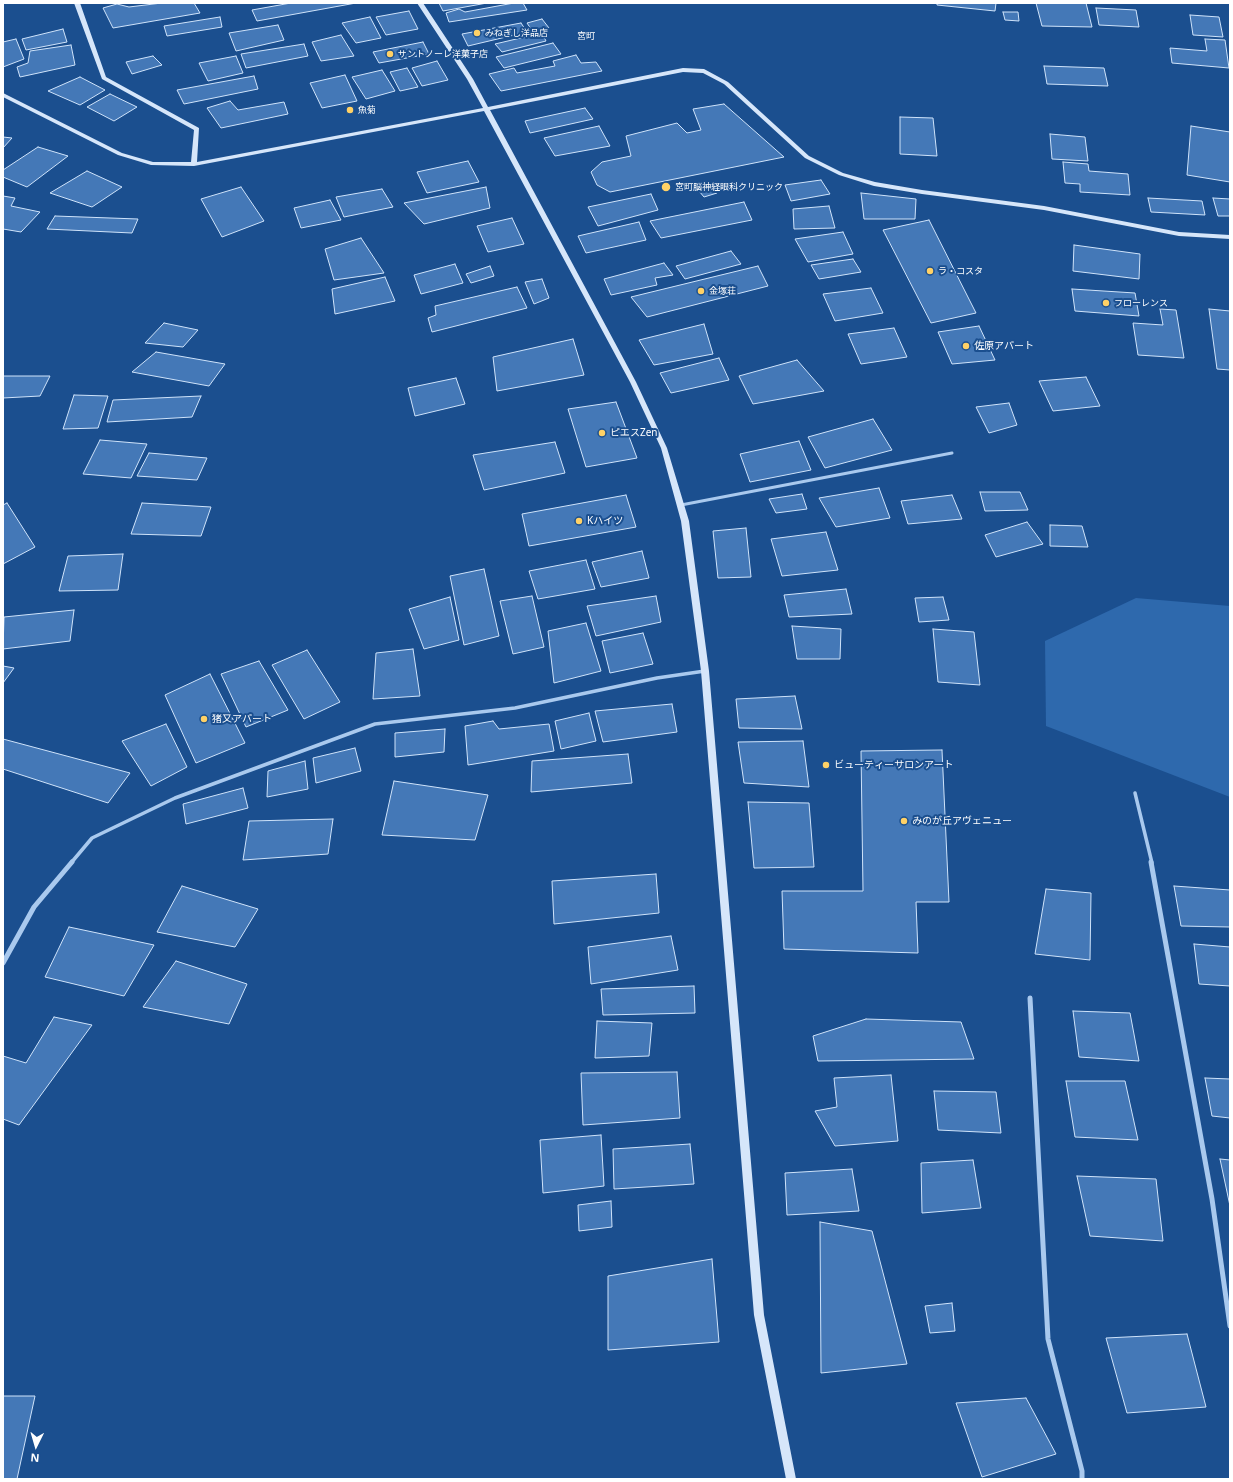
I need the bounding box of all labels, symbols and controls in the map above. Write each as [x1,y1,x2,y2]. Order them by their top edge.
marker: みねぎし洋品店 [472,28,482,38]
place label: みねぎし洋品店 [485,28,548,38]
district label: 宮町 [577,31,595,41]
marker: サントノーレ洋菓子店 [385,49,395,59]
place label: サントノーレ洋菓子店 [398,49,488,59]
marker: 魚菊 [345,105,355,115]
place label: 魚菊 [358,105,376,115]
marker: 宮町脳神経眼科クリニック [660,181,672,193]
place label: 宮町脳神経眼科クリニック [675,182,783,192]
marker: ラ・コスタ [925,266,935,276]
place label: ラ・コスタ [938,266,983,276]
marker: 金塚荘 [696,286,706,296]
place label: 金塚荘 [709,286,736,296]
marker: フローレンス [1101,298,1111,308]
place label: フローレンス [1114,298,1168,308]
place label: 佐原アパート [974,340,1034,352]
marker: 佐原アパート [961,341,971,351]
place label: ピエスZen [610,427,658,439]
marker: ピエスZen [597,428,607,438]
place label: Kハイツ [587,515,623,527]
marker: Kハイツ [574,516,584,526]
place label: 猪又アパート [212,713,272,725]
marker: 猪又アパート [199,714,209,724]
place label: ビューティーサロンアート [834,759,953,771]
marker: ビューティーサロンアート [821,760,831,770]
place label: みのが丘アヴェニュー [912,815,1012,827]
marker: みのが丘アヴェニュー [899,816,909,826]
north arrow [16,1426,56,1466]
text: N [30,1451,40,1466]

